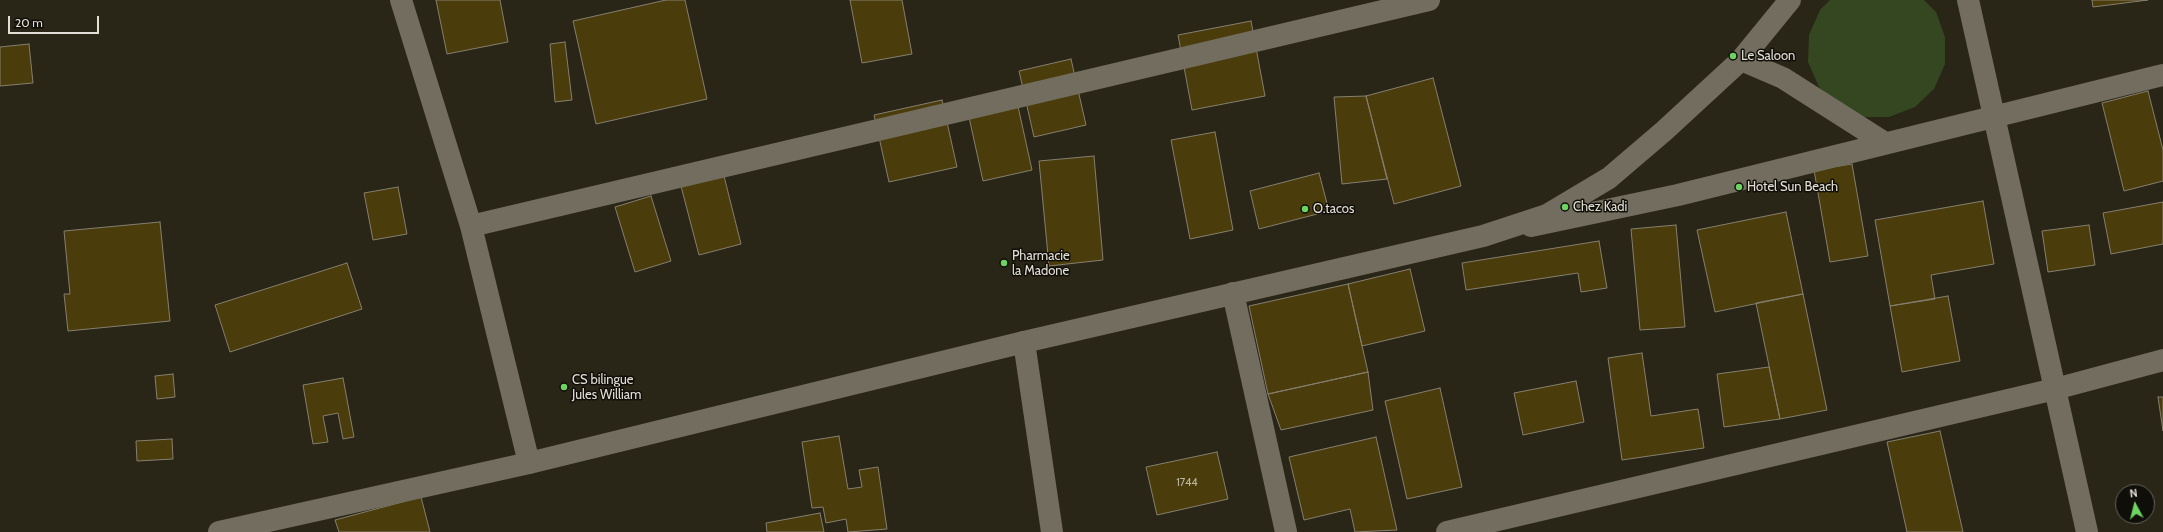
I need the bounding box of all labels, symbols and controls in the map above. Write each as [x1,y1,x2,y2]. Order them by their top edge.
scale bar [10,8,101,34]
text: 20 m [15,15,43,30]
place label: Le Saloon [1741,48,1795,64]
marker: Le Saloon [1728,51,1738,61]
place label: Hotel Sun Beach [1747,179,1838,195]
marker: Hotel Sun Beach [1734,182,1744,192]
place label: Chez Kadi [1573,199,1627,215]
place label: O.tacos [1313,201,1354,217]
marker: Chez Kadi [1560,202,1570,212]
marker: O.tacos [1300,204,1310,214]
place label: Pharmacie la Madone [1012,248,1070,279]
marker: Pharmacie la Madone [999,258,1009,268]
place label: CS bilingue Jules William [572,372,641,403]
marker: CS bilingue Jules William [559,382,569,392]
house number: 1744 [1176,476,1198,490]
north arrow [2115,484,2155,524]
text: N [2129,486,2138,501]

